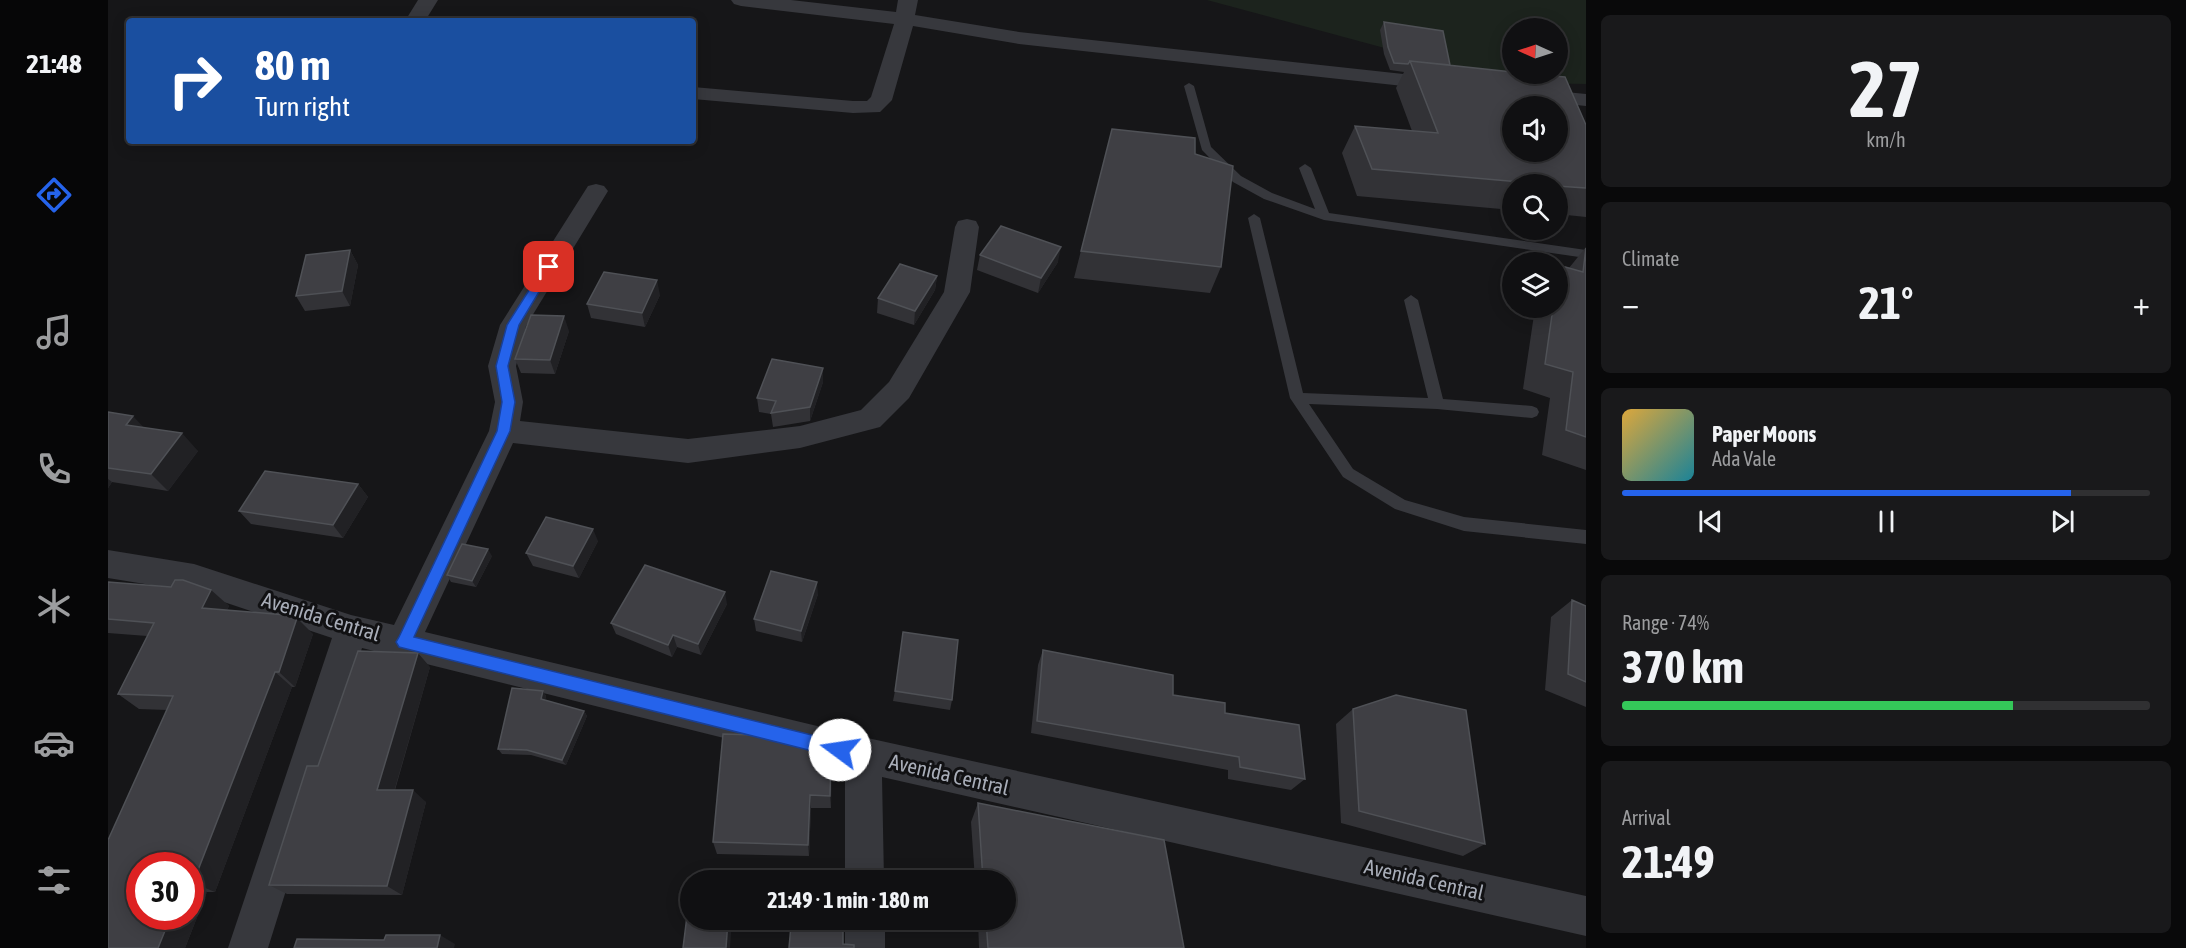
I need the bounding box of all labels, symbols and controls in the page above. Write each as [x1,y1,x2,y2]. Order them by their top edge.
north arrow [1502,18,1568,84]
map controls [1502,18,1568,318]
text: 80 m [255,41,330,89]
icon: right [156,42,234,120]
text: 27 [1849,44,1923,134]
text: 21:48 [26,48,82,79]
text: Turn right [255,91,350,122]
button: sound [1502,96,1568,162]
text: km/h [1866,128,1906,151]
icon: directions [33,174,75,216]
button: search [1502,174,1568,240]
pin [523,241,574,292]
text: Climate [1622,247,1679,270]
icon: arrive [532,250,565,283]
button: layers [1502,252,1568,318]
text: 21° [1859,277,1913,329]
text: − [1622,284,1639,322]
text: + [2133,284,2150,322]
icon: music [33,311,75,353]
text: Paper Moons [1712,421,1816,447]
text: Ada Vale [1712,447,1776,470]
icon: phone [33,448,75,490]
icon: previous [1694,505,1727,538]
icon: pause [1870,505,1903,538]
icon: next [2046,505,2079,538]
icon: climate [33,585,75,627]
street label: Avenida Central [259,587,384,646]
text: Range · 74% [1622,611,1709,634]
text: 370 km [1622,641,1744,693]
position arrow [808,718,872,782]
icon: car [33,722,75,764]
street label: Avenida Central [887,749,1012,800]
text: Arrival [1622,806,1671,829]
text: 21:49 [1622,836,1715,888]
speed limit sign: 30 [126,852,204,930]
street label: Avenida Central [1362,854,1487,905]
icon: filters [33,859,75,901]
text: 21:49 · 1 min · 180 m [767,887,929,913]

